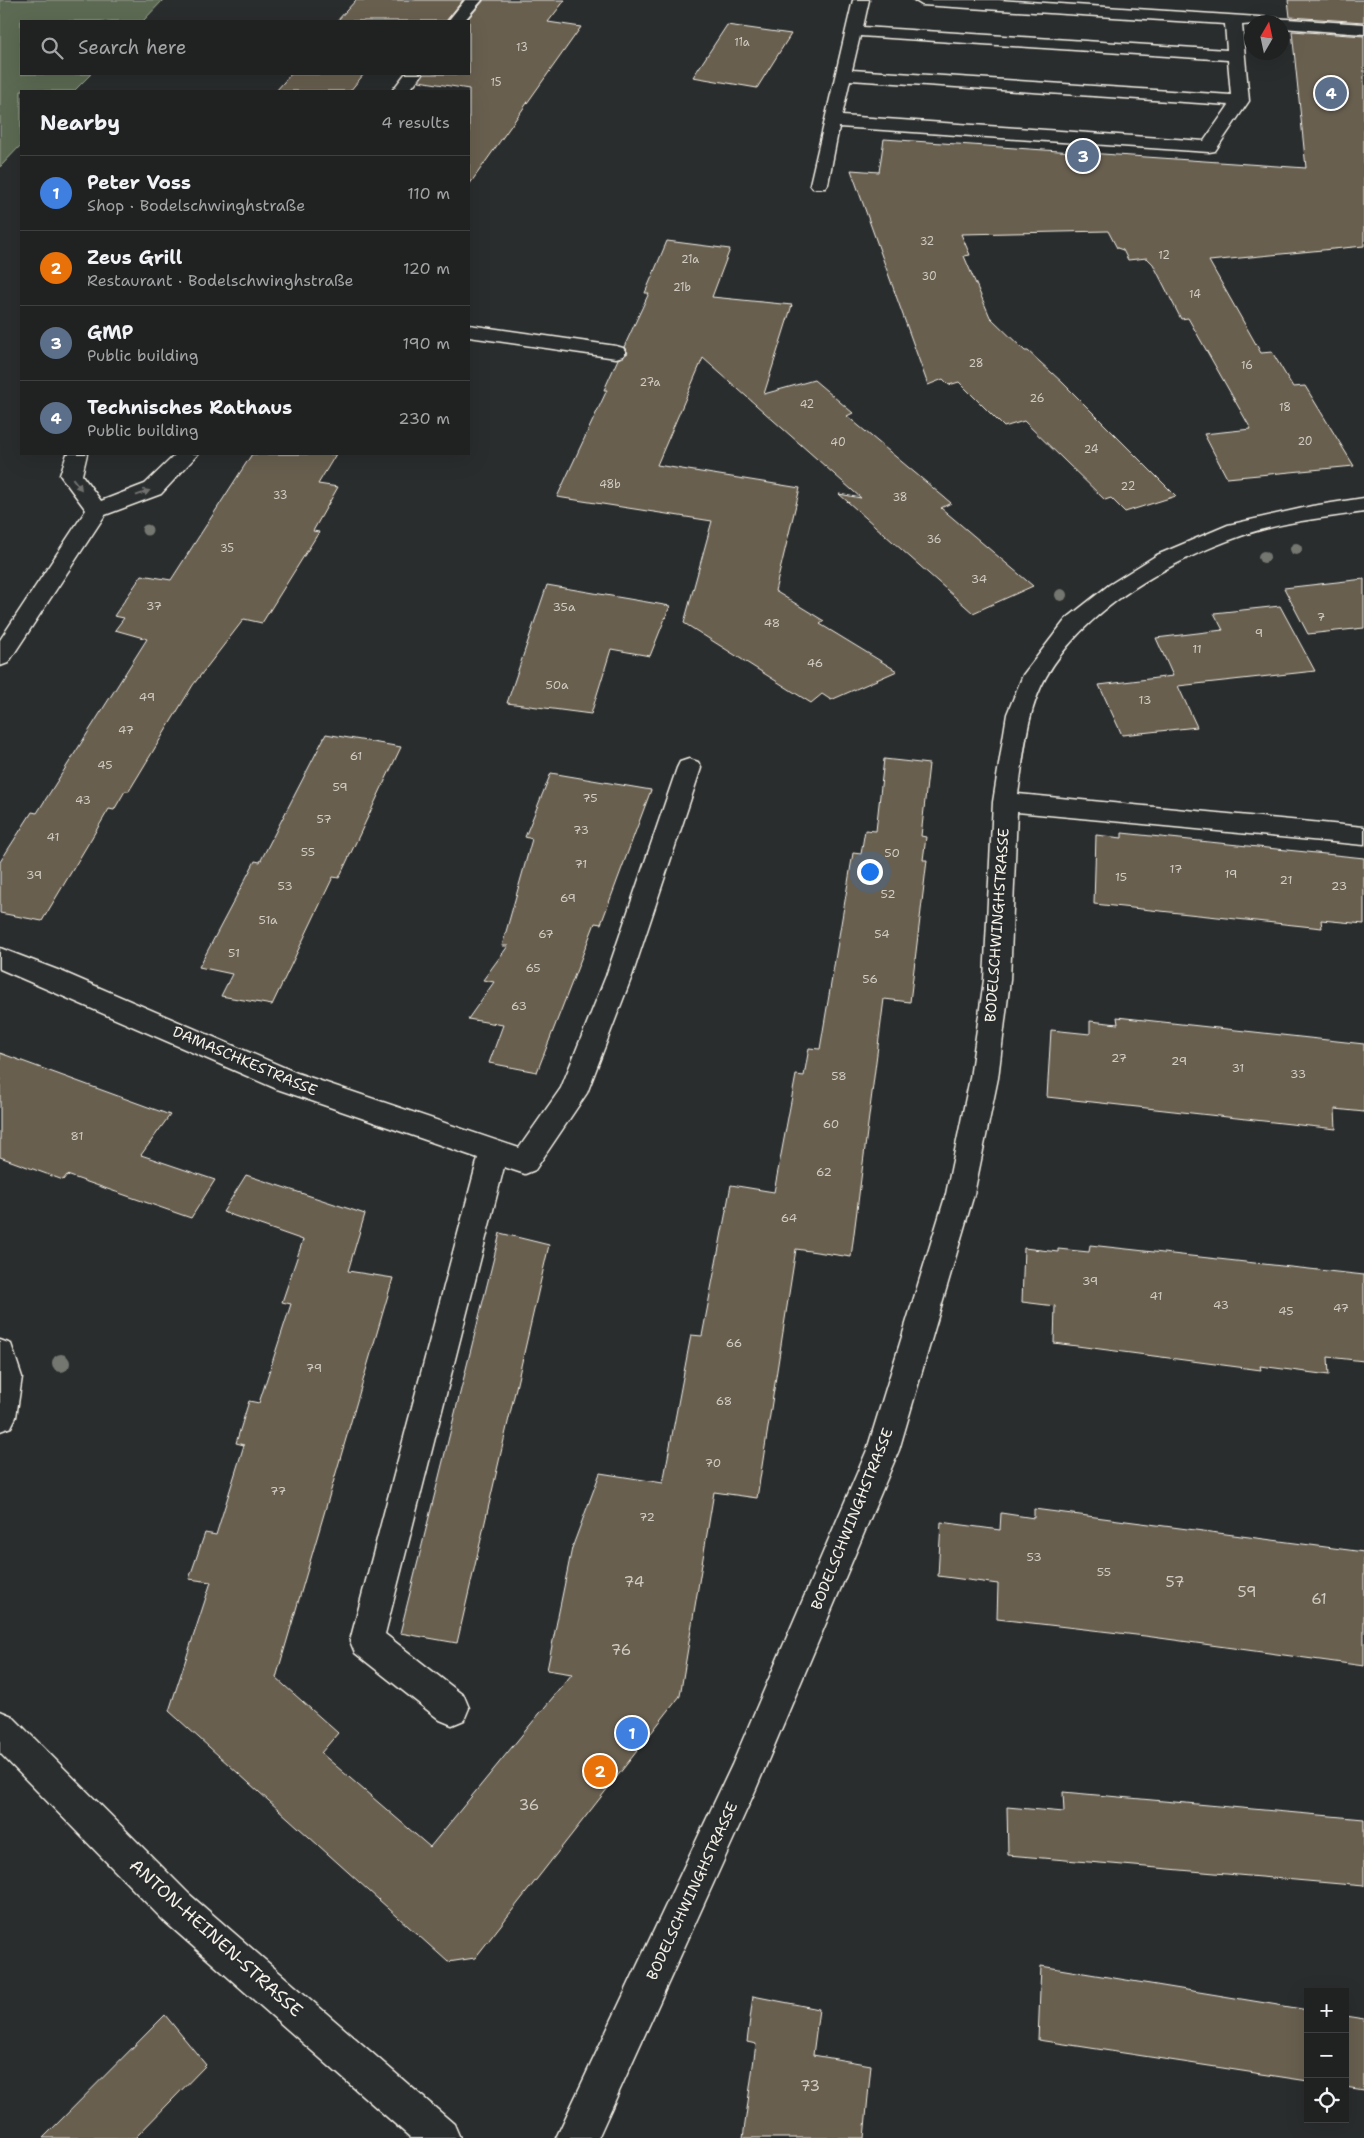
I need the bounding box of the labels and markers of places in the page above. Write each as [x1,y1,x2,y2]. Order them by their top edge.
pin: 4 [1315,74,1347,112]
pin: 3 [1067,137,1099,175]
pin: 1 [616,1714,648,1752]
pin: 2 [584,1752,616,1790]

